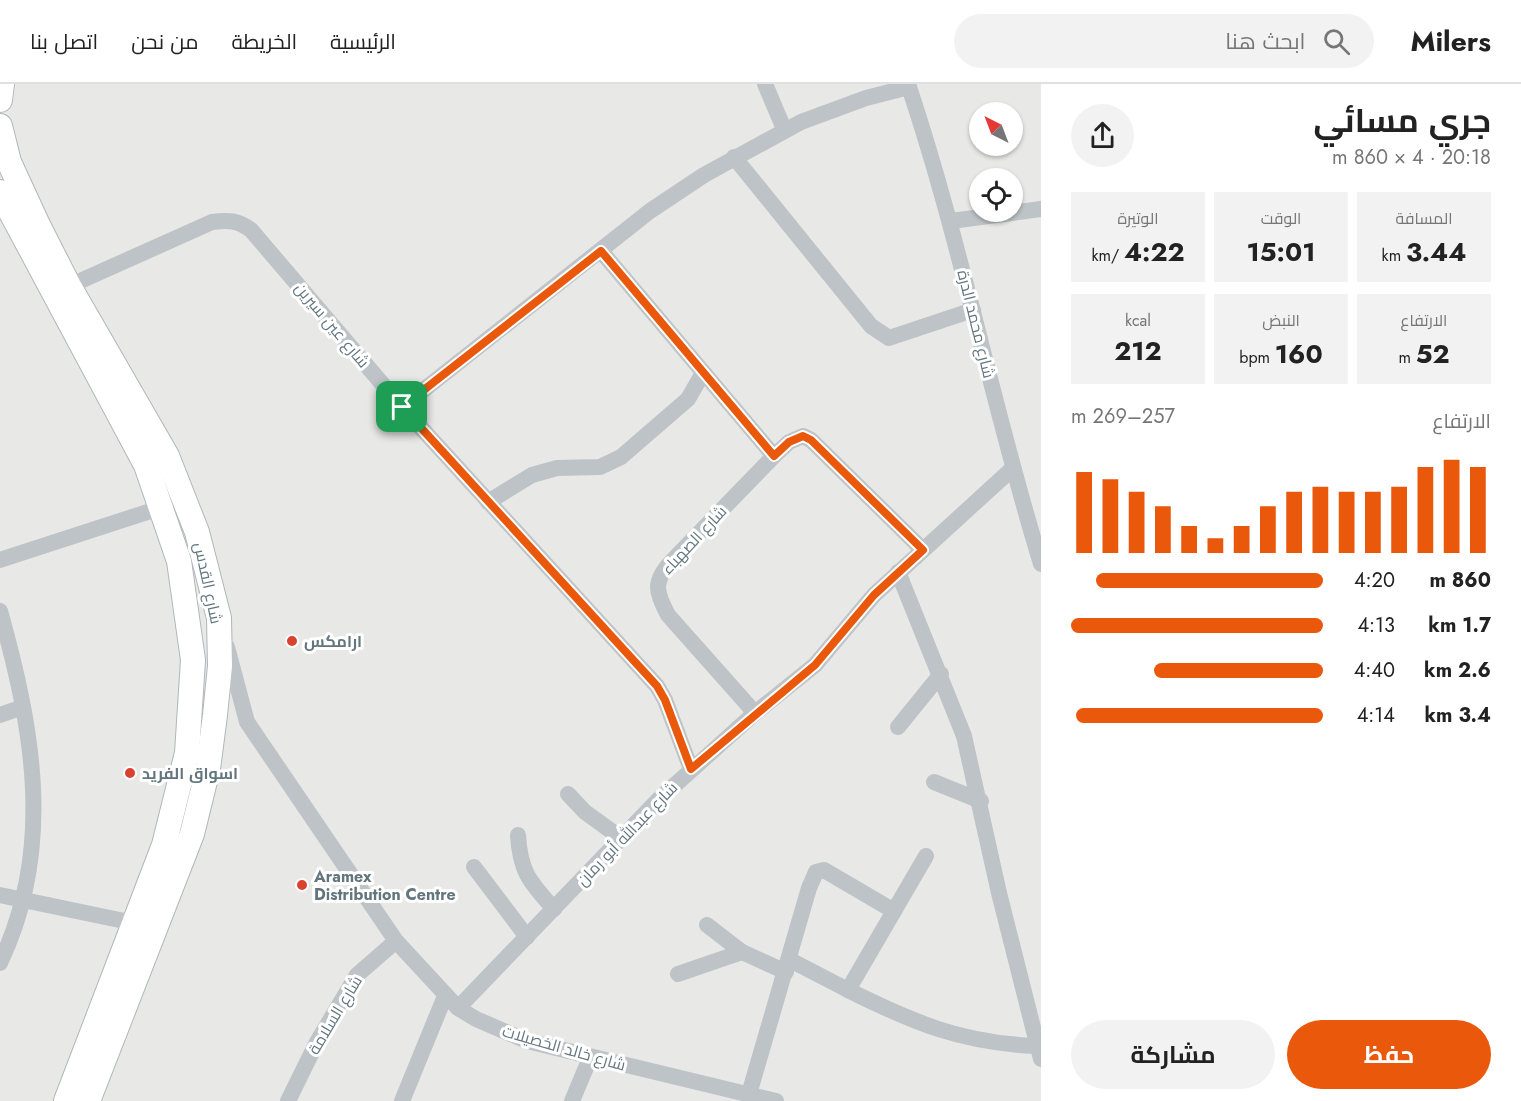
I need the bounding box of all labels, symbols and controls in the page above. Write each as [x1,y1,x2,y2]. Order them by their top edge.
search box [954,14,1374,68]
text: Milers [1410,21,1491,62]
text: ابحث هنا [1225,25,1305,57]
icon: search [1320,25,1353,58]
text: اتصل بنا [30,27,98,57]
text: من نحن [131,27,199,57]
text: الخريطة [232,27,297,57]
text: الرئيسية [330,27,396,57]
text: جري مسائي [1314,97,1491,144]
north arrow [969,102,1023,156]
map controls [969,102,1023,222]
button: share [1071,104,1134,167]
text: 20:18 · 4 × 860 m [1332,143,1491,172]
button: locate [969,168,1023,222]
text: الوتيرة [1117,207,1159,230]
text: الوقت [1261,207,1301,230]
text: المسافة [1396,207,1452,230]
text: 4:22 [1124,233,1185,271]
text: 15:01 [1247,233,1315,271]
text: 3.44 [1406,233,1466,271]
text: /km [1091,244,1124,267]
text: km [1382,244,1406,267]
street label: شارع محمد الدرة [951,268,1001,380]
street label: شارع عين سيرين [289,277,375,373]
text: kcal [1125,309,1151,332]
text: النبض [1262,309,1300,332]
text: الارتفاع [1401,309,1447,332]
text: 212 [1114,332,1162,370]
text: 160 [1275,335,1323,373]
text: 52 [1416,335,1450,373]
text: bpm [1239,346,1275,369]
text: m [1398,346,1416,369]
pin [376,381,427,432]
icon: arrive [385,390,418,423]
text: 257–269 m [1071,402,1175,431]
text: الارتفاع [1432,407,1491,436]
street label: شارع الصهباء [656,500,732,580]
street label: شارع القدس [188,540,228,626]
text: 4:20 [1354,566,1395,595]
text: 860 m [1429,566,1491,595]
text: 4:13 [1357,611,1395,640]
text: 1.7 km [1428,611,1491,640]
place label: ارامكس [304,630,362,653]
marker: ارامكس [285,634,299,648]
text: 4:40 [1354,656,1395,685]
text: 2.6 km [1424,656,1491,685]
text: 4:14 [1357,701,1395,730]
text: 3.4 km [1425,701,1491,730]
place label: اسواق الفريد [142,762,238,785]
marker: اسواق الفريد [123,766,137,780]
street label: شارع عبدالله أبو رمان [571,777,683,891]
place label: Aramex Distribution Centre [313,865,456,906]
marker: Aramex Distribution Centre [295,878,309,892]
street label: شارع السلامة [302,971,368,1059]
street label: شارع خالد الخصيلات [500,1019,628,1077]
button: مشاركة [1071,1020,1275,1089]
button: حفظ [1287,1020,1491,1089]

